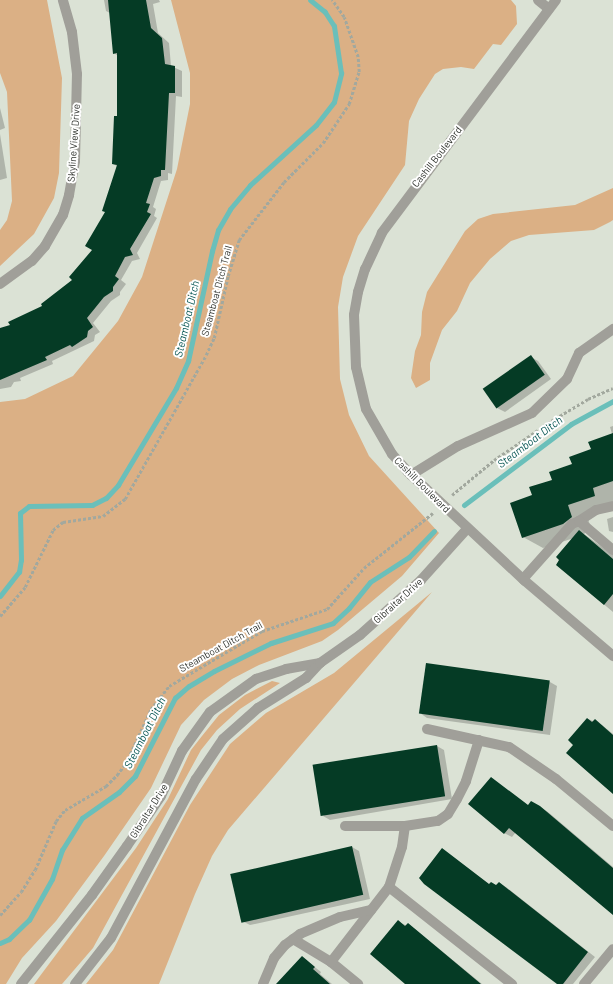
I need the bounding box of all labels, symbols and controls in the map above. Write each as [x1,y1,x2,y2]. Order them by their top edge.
street label: Skyline View Drive [65,104,83,182]
street label: Cashill Boulevard [410,124,464,190]
street label: Steamboat Ditch Trail [199,244,235,338]
water label: Steamboat Ditch [172,280,202,358]
water label: Steamboat Ditch [495,413,565,471]
street label: Cashill Boulevard [392,455,452,515]
street label: Gibraltar Drive [371,576,425,626]
street label: Steamboat Ditch Trail [177,619,265,675]
water label: Steamboat Ditch [121,695,169,771]
street label: Gibraltar Drive [128,782,170,840]

